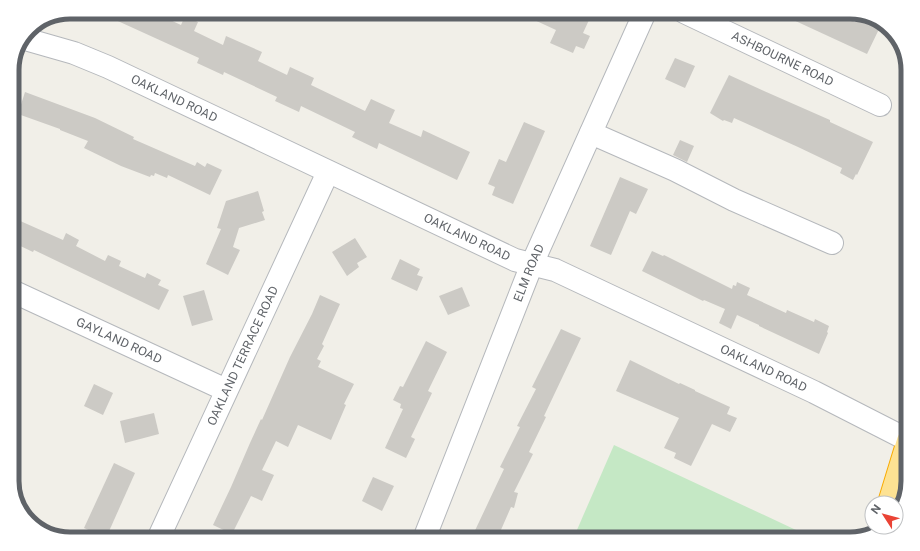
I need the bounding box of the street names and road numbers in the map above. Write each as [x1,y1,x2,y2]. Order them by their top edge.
street label: ASHBOURNE ROAD [729,29,836,89]
street label: OAKLAND ROAD [129,72,220,125]
street label: OAKLAND ROAD [421,211,513,264]
street label: ELM ROAD [511,242,547,304]
street label: OAKLAND TERRACE ROAD [205,284,281,428]
street label: GAYLAND ROAD [74,315,164,366]
street label: OAKLAND ROAD [718,342,809,395]

